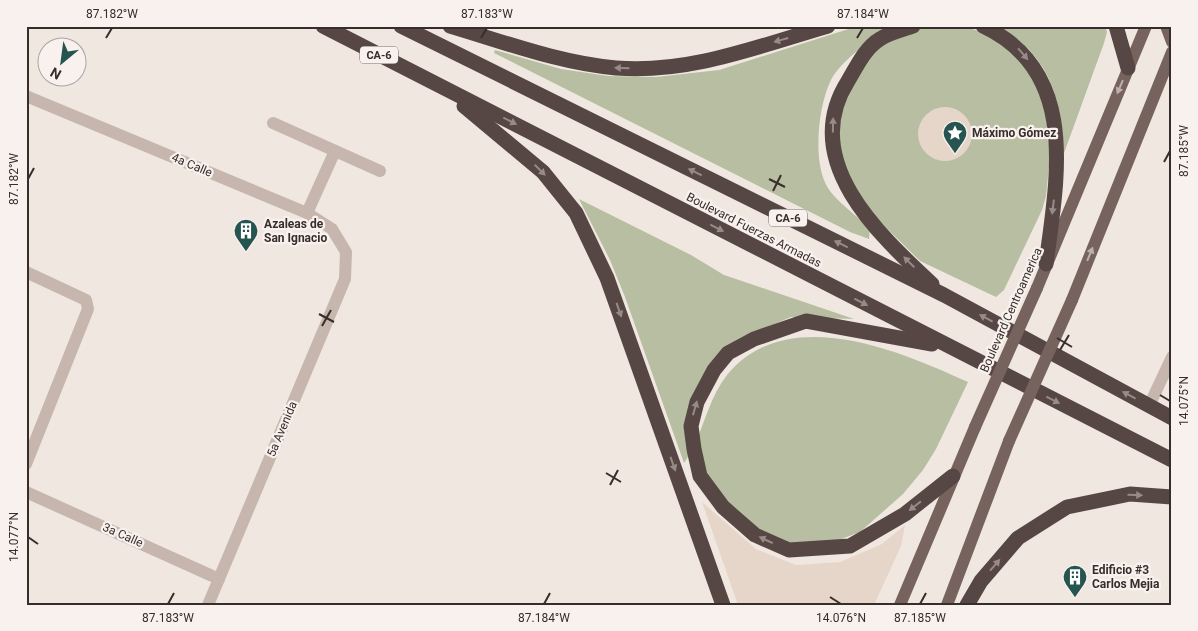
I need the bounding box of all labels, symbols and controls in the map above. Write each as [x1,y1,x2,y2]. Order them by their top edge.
text: 87.182°W [86,7,138,21]
text: 87.183°W [461,7,513,21]
text: 87.184°W [837,7,889,21]
one-way arrow [774,36,789,44]
north arrow [38,38,88,88]
road number: CA-6 [360,46,398,64]
one-way arrow [1017,47,1028,60]
text: N [47,64,64,83]
one-way arrow [614,64,630,72]
one-way arrow [1116,80,1124,94]
one-way arrow [829,116,837,132]
one-way arrow [503,117,517,125]
place icon: Máximo Gómez [942,120,968,154]
text: 87.185°W [1177,125,1191,177]
place label: Máximo Gómez [972,126,1056,140]
street label: 4a Calle [170,150,214,180]
text: 87.182°W [7,153,21,205]
one-way arrow [534,164,546,176]
one-way arrow [688,168,702,176]
street label: Boulevard Fuerzas Armadas [684,190,824,270]
one-way arrow [1049,200,1057,216]
road number: CA-6 [769,210,807,227]
place label: Azaleas de San Ignacio [264,217,327,245]
building icon: Azaleas de San Ignacio [233,218,259,252]
one-way arrow [709,224,724,232]
one-way arrow [834,240,848,248]
street label: Boulevard Centroamerica [977,246,1045,374]
one-way arrow [1087,247,1095,261]
one-way arrow [903,256,915,268]
one-way arrow [854,298,868,306]
one-way arrow [616,303,623,318]
one-way arrow [978,314,993,322]
text: 14.075°N [1177,376,1191,426]
one-way arrow [1121,391,1136,399]
one-way arrow [1046,396,1060,404]
street label: 5a Avenida [264,399,300,459]
one-way arrow [692,401,700,416]
one-way arrow [669,457,677,472]
one-way arrow [1127,491,1143,499]
one-way arrow [909,501,922,512]
text: 14.077°N [7,512,21,562]
street label: 3a Calle [101,520,145,550]
one-way arrow [759,536,774,544]
one-way arrow [989,559,1000,571]
place label: Edificio #3 Carlos Mejia [1092,563,1160,591]
building icon: Edificio #3 Carlos Mejia [1062,564,1088,598]
text: 87.183°W [142,611,194,625]
text: 87.184°W [518,611,570,625]
text: 14.076°N [816,611,866,625]
text: 87.185°W [894,611,946,625]

